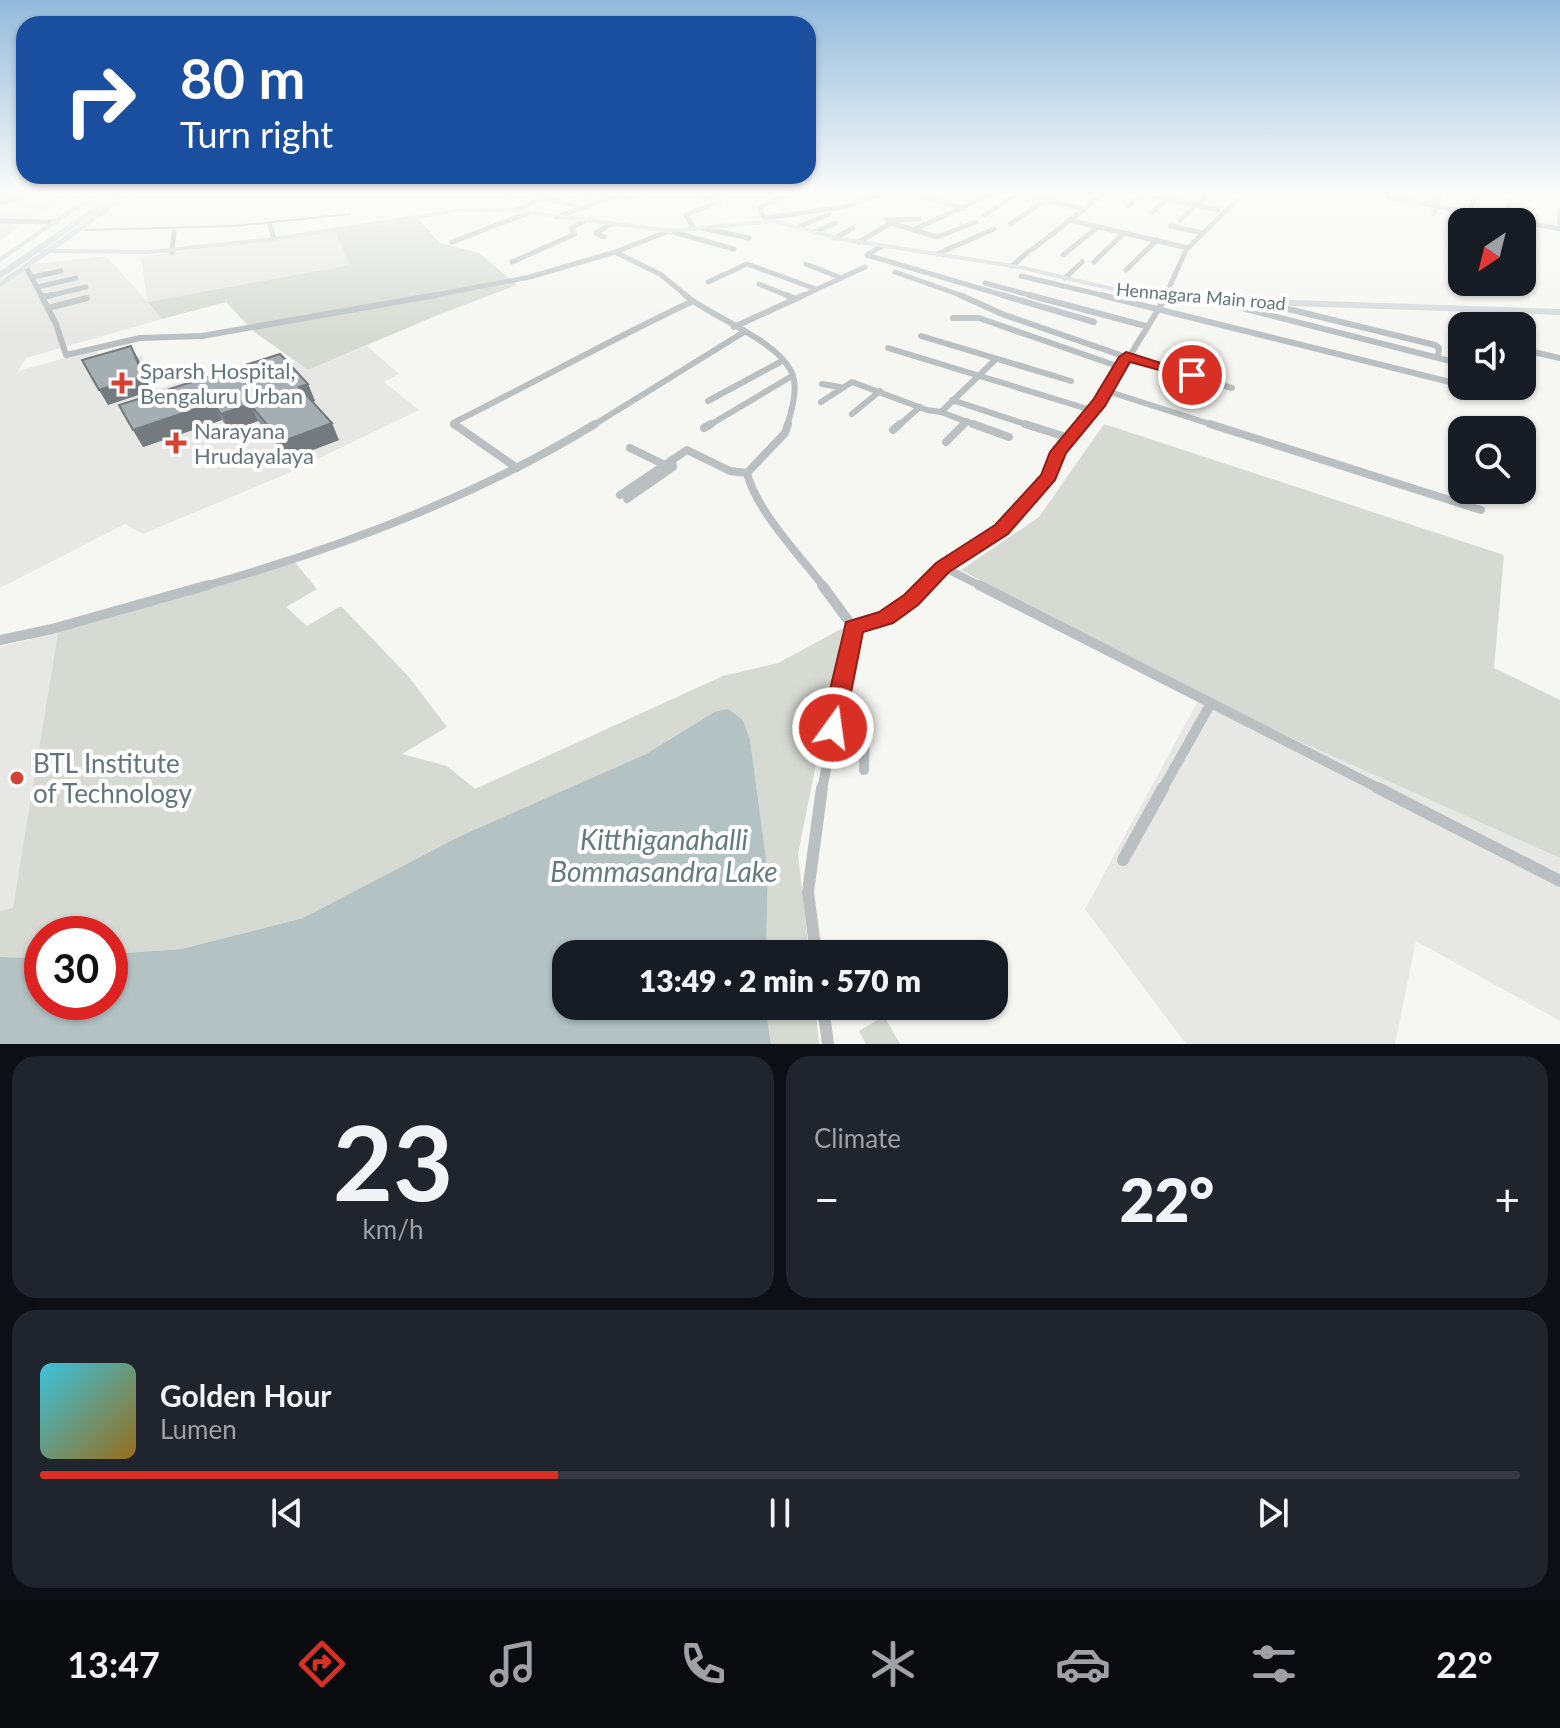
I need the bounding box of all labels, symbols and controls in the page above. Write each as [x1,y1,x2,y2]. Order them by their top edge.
text: 80 m [180,44,305,111]
icon: right [48,48,152,152]
text: Turn right [180,112,333,156]
north arrow [1448,208,1536,296]
map controls [1448,208,1536,504]
street label: Hennagara Main road [1115,278,1287,314]
button: sound [1448,312,1536,400]
pin [1158,341,1226,409]
icon: arrive [1170,353,1214,397]
place label: Sparsh Hospital, Bengaluru Urban [140,357,303,409]
marker: Sparsh Hospital, Bengaluru Urban [111,372,133,394]
button: search [1448,416,1536,504]
place label: Narayana Hrudayalaya [194,417,314,469]
marker: Narayana Hrudayalaya [165,432,187,454]
position arrow [791,686,875,770]
place label: BTL Institute of Technology [33,747,192,809]
marker: BTL Institute of Technology [8,769,26,787]
water label: Kitthiganahalli Bommasandra Lake [550,822,778,888]
speed limit sign: 30 [24,916,128,1020]
text: 13:49 · 2 min · 570 m [639,962,921,998]
text: 23 [333,1098,453,1223]
text: Climate [814,1122,901,1154]
text: 22° [1120,1163,1214,1235]
text: − [814,1173,840,1225]
text: + [1494,1173,1520,1225]
text: km/h [363,1213,423,1245]
text: Golden Hour [160,1377,332,1413]
text: Lumen [160,1413,237,1445]
icon: previous [265,1491,309,1535]
icon: pause [758,1491,802,1535]
icon: next [1251,1491,1295,1535]
icon: directions [294,1636,350,1692]
icon: music [485,1636,541,1692]
icon: phone [675,1636,731,1692]
icon: climate [865,1636,921,1692]
icon: car [1055,1636,1111,1692]
icon: filters [1246,1636,1302,1692]
text: 13:47 [67,1642,160,1686]
text: 22° [1436,1642,1493,1686]

